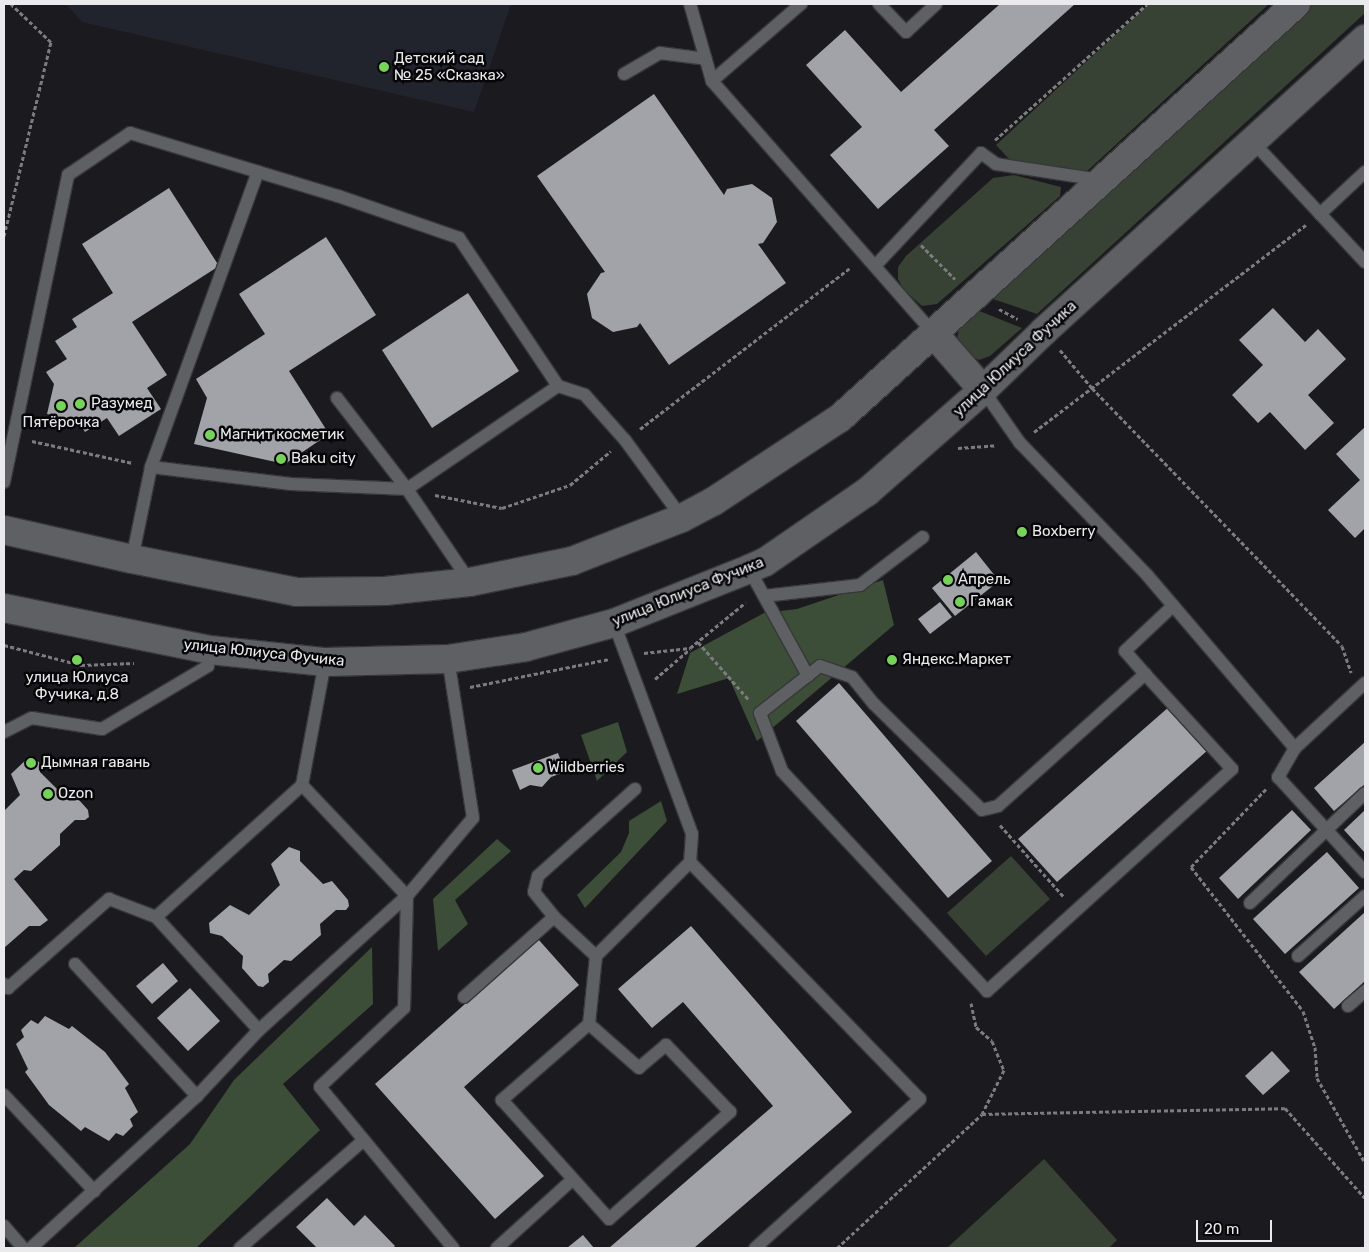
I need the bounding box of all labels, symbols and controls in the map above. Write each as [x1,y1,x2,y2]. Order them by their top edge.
place label: Детский сад № 25 «Сказка» [394,49,505,84]
marker: Детский сад № 25 «Сказка» [378,61,390,73]
street label: улица Юлиуса Фучика [950,297,1080,421]
place label: Разумед [91,395,152,413]
marker: Разумед [73,397,87,411]
marker: Пятёрочка [55,400,67,412]
place label: Пятёрочка [22,414,100,432]
place label: Магнит косметик [220,426,344,444]
marker: Магнит косметик [204,429,216,441]
place label: Baku city [291,450,356,468]
marker: Baku city [275,453,287,465]
place label: Boxberry [1032,523,1096,541]
marker: Boxberry [1016,526,1028,538]
street label: улица Юлиуса Фучика [610,553,766,631]
place label: Апрель [958,571,1010,589]
marker: Апрель [942,574,954,586]
place label: Гамак [970,593,1013,611]
marker: Гамак [954,596,966,608]
street label: улица Юлиуса Фучика [183,636,345,670]
place label: Яндекс.Маркет [902,651,1011,669]
marker: улица Юлиуса Фучика, д.8 [71,654,83,666]
marker: Яндекс.Маркет [886,654,898,666]
place label: улица Юлиуса Фучика, д.8 [25,668,129,703]
place label: Дымная гавань [41,754,150,772]
marker: Дымная гавань [25,757,37,769]
place label: Wildberries [548,759,625,777]
marker: Wildberries [532,762,544,774]
place label: Ozon [58,785,93,803]
marker: Ozon [42,788,54,800]
scale bar [1199,1210,1275,1242]
text: 20 m [1204,1220,1239,1238]

